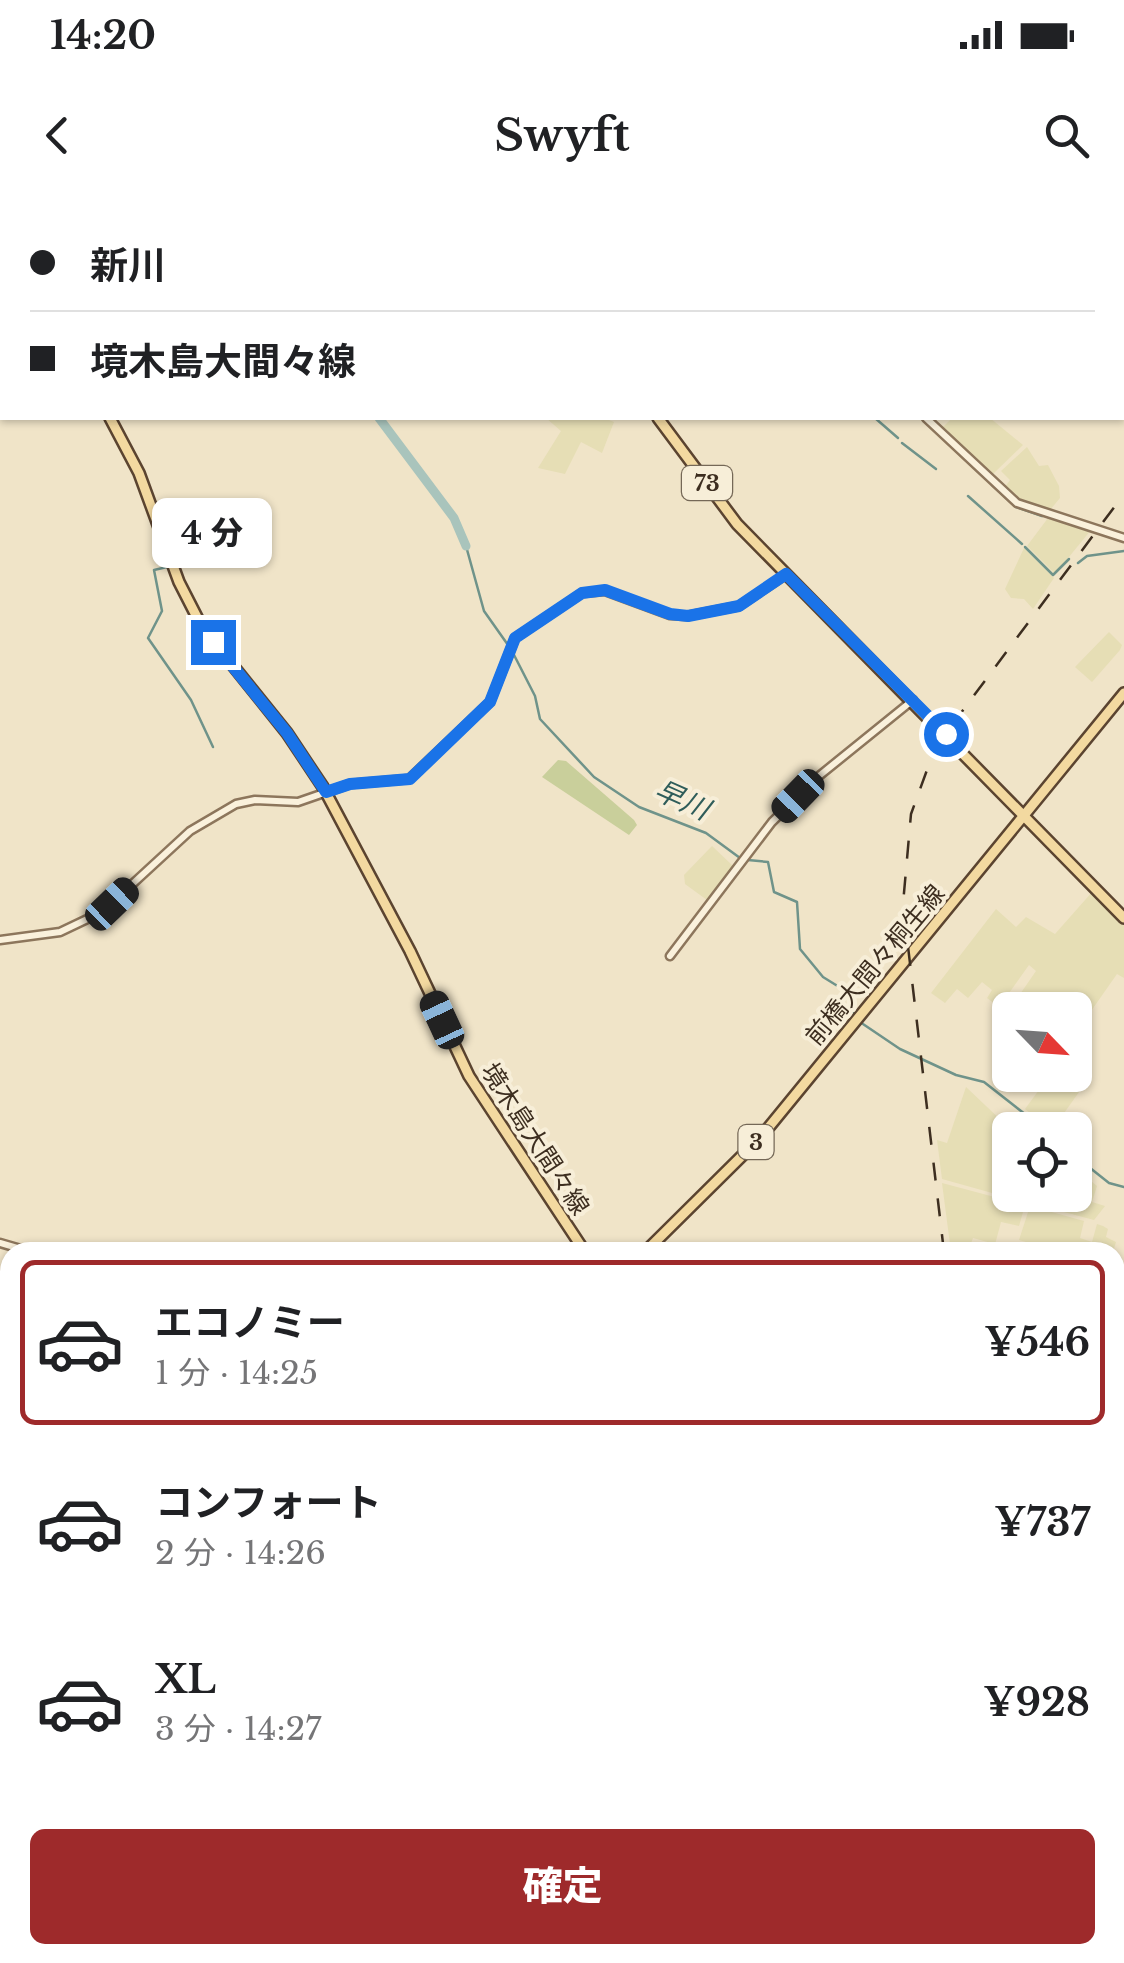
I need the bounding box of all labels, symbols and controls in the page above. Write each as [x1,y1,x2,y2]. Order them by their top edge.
text: 14:20 [50,12,156,59]
text: Swyft [494,107,630,163]
icon: back [30,108,85,163]
icon: search [1039,108,1094,163]
text: 新川 [90,242,166,289]
text: 境木島大間々線 [90,338,356,385]
road number: 73 [682,466,732,500]
callout: 4 分 [153,497,273,567]
text: 4 分 [181,513,243,553]
route end [191,620,236,665]
route start [924,712,969,757]
car [766,764,830,828]
water label: 早川 [649,773,717,829]
car [80,872,144,936]
street label: 前橋大間々桐生線 [799,878,951,1052]
car [416,986,468,1054]
north arrow [992,992,1092,1092]
map controls [992,992,1092,1212]
street label: 境木島大間々線 [474,1057,596,1221]
button: locate [992,1112,1092,1212]
road number: 3 [738,1125,774,1159]
icon: car [35,1298,125,1388]
text: エコノミー [155,1299,345,1346]
text: ¥546 [984,1319,1090,1366]
text: 1 分 · 14:25 [155,1353,318,1393]
icon: car [35,1478,125,1568]
text: コンフォート [155,1479,382,1526]
text: ¥737 [994,1499,1090,1546]
text: 2 分 · 14:26 [155,1533,326,1573]
text: XL [155,1656,216,1703]
icon: car [35,1658,125,1748]
text: ¥928 [983,1679,1090,1726]
text: 3 分 · 14:27 [155,1709,321,1749]
button: 確定 [30,1829,1095,1944]

